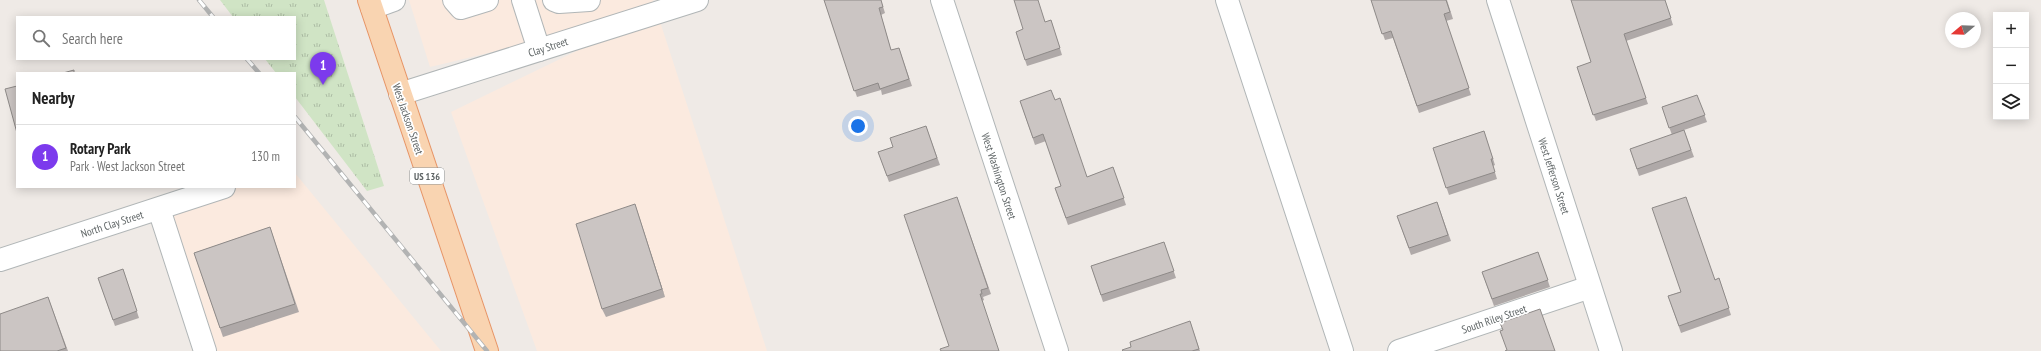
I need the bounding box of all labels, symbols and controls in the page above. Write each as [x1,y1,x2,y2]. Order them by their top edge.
north arrow [1945,12,1981,48]
map controls [1993,12,2029,120]
button: + [1993,12,2029,48]
search box [16,16,296,60]
icon: search [30,27,52,49]
text: Search here [62,29,123,48]
street label: Clay Street [526,34,570,60]
button: − [1993,48,2029,84]
pin: 1 [310,52,336,85]
street label: West Jackson Street [389,82,427,156]
button: layers [1993,84,2029,120]
text: Nearby [32,87,75,109]
your location [848,116,868,136]
street label: West Washington Street [978,131,1020,221]
street label: West Jefferson Street [1535,136,1573,216]
text: Rotary Park [70,139,131,158]
text: 1 [42,148,48,165]
text: 130 m [251,148,280,165]
text: Park · West Jackson Street [70,158,185,175]
road number: US 136 [410,168,444,184]
street label: North Clay Street [79,207,145,241]
street label: South Riley Street [1460,301,1528,337]

